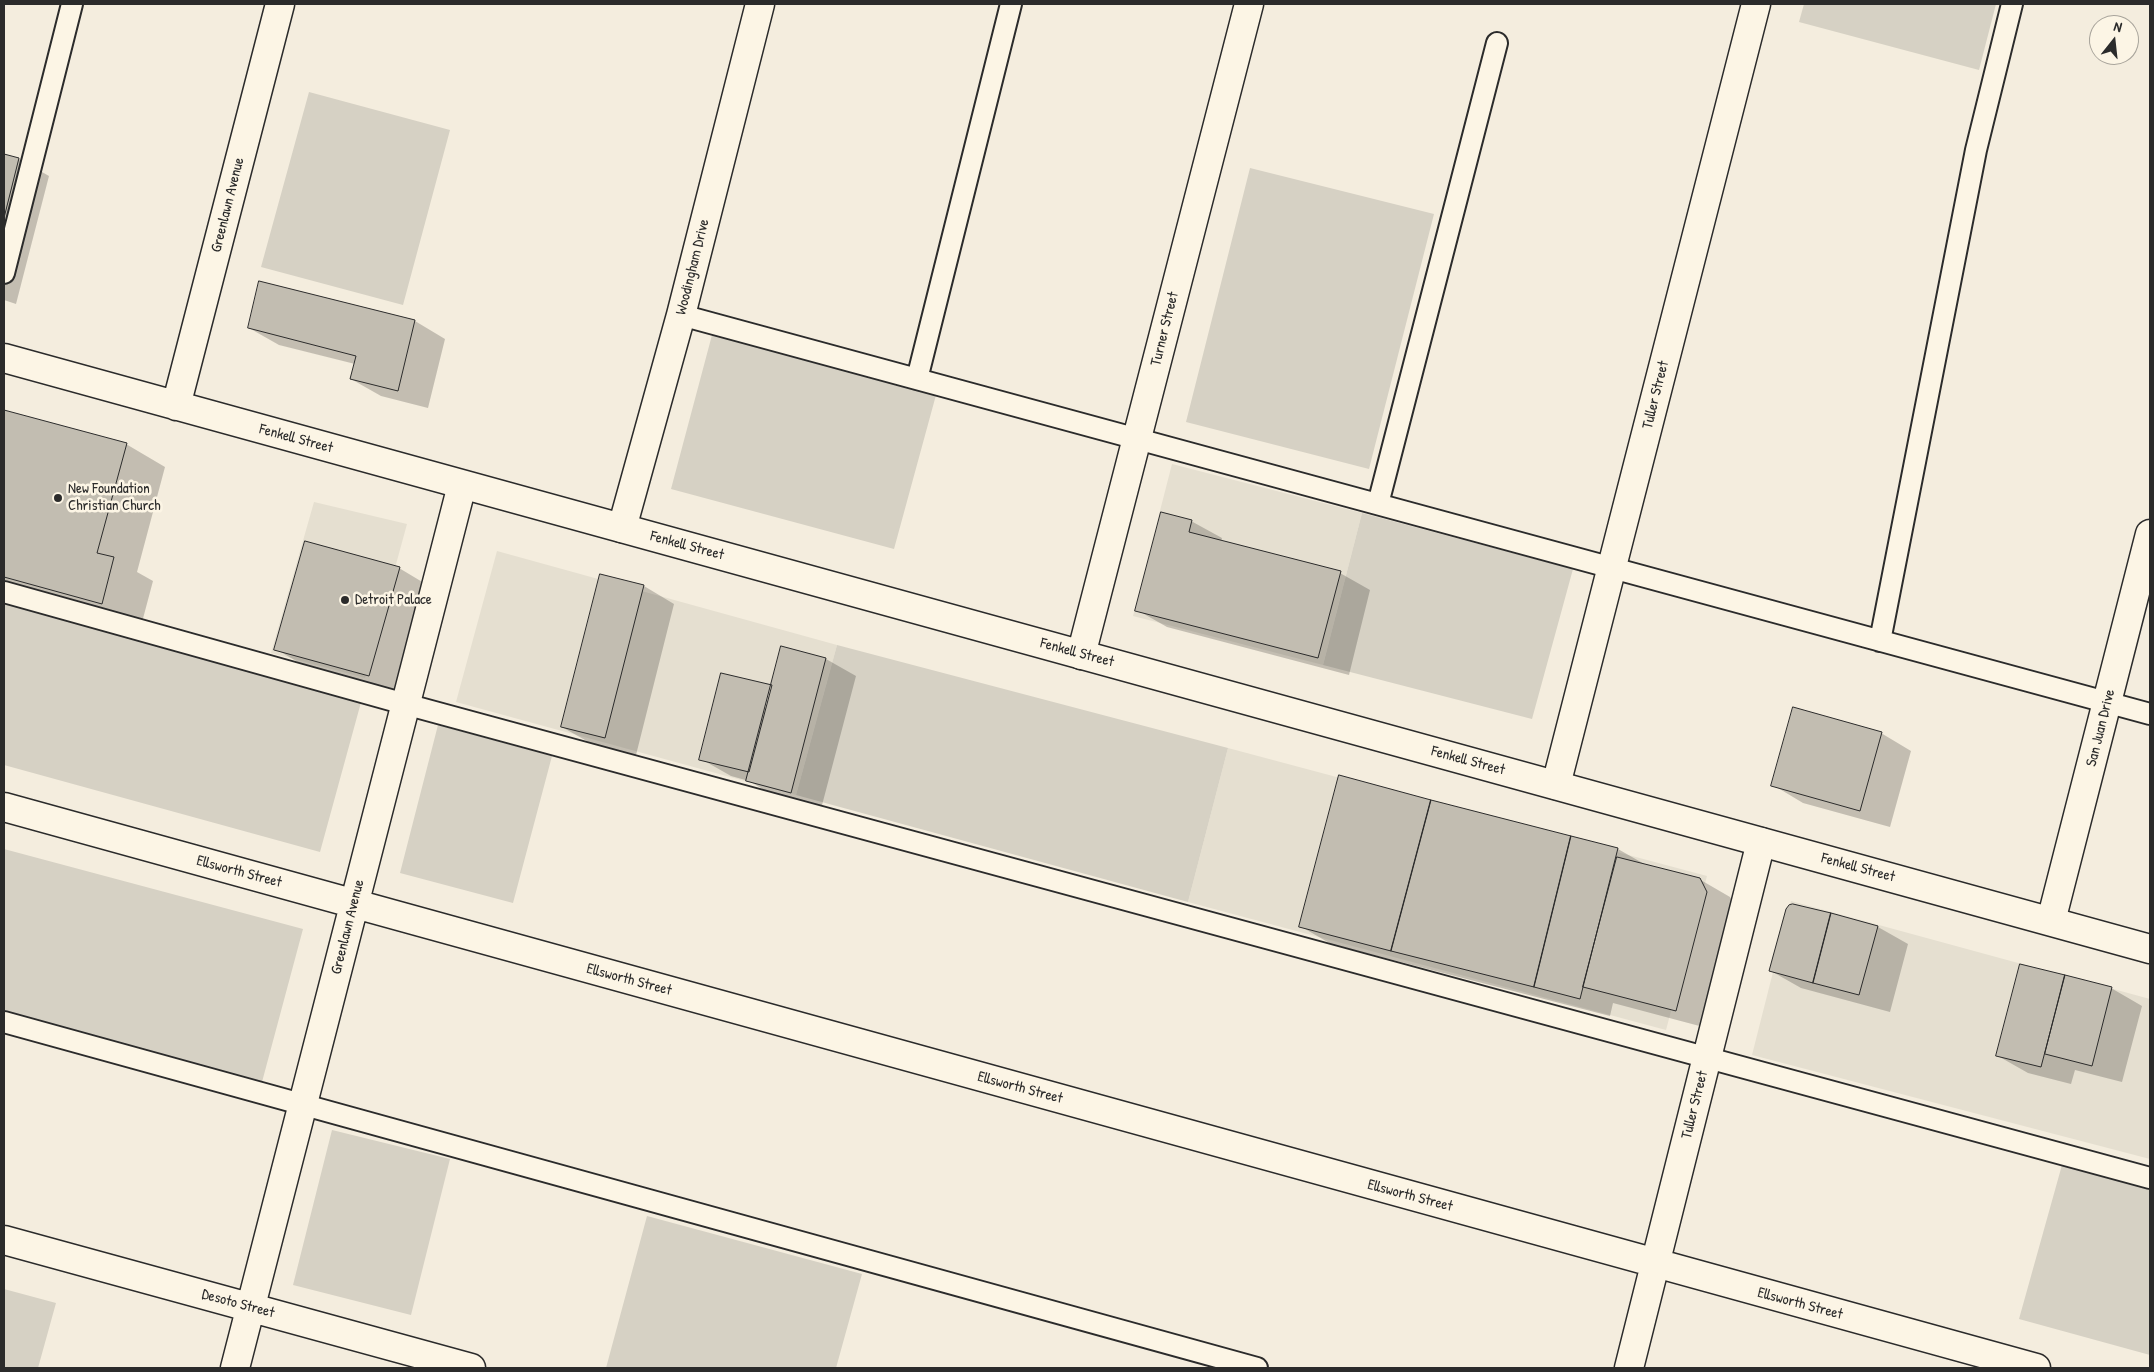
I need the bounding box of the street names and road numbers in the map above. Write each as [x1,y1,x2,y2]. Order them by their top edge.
street label: Greenlawn Avenue [208,156,248,254]
street label: Woodingham Drive [672,217,714,317]
street label: Turner Street [1147,290,1183,368]
street label: Tuller Street [1639,359,1673,431]
street label: Fenkell Street [257,421,335,457]
street label: Fenkell Street [648,528,726,564]
street label: Fenkell Street [1038,635,1116,671]
street label: San Juan Drive [2083,688,2119,768]
street label: Fenkell Street [1429,743,1507,779]
street label: Fenkell Street [1819,850,1897,886]
street label: Ellsworth Street [194,852,284,892]
street label: Greenlawn Avenue [328,878,368,976]
street label: Ellsworth Street [584,960,674,1000]
street label: Ellsworth Street [975,1068,1065,1108]
street label: Tuller Street [1678,1069,1712,1141]
street label: Ellsworth Street [1365,1176,1455,1216]
street label: Ellsworth Street [1755,1284,1845,1324]
street label: Desoto Street [200,1286,276,1322]

